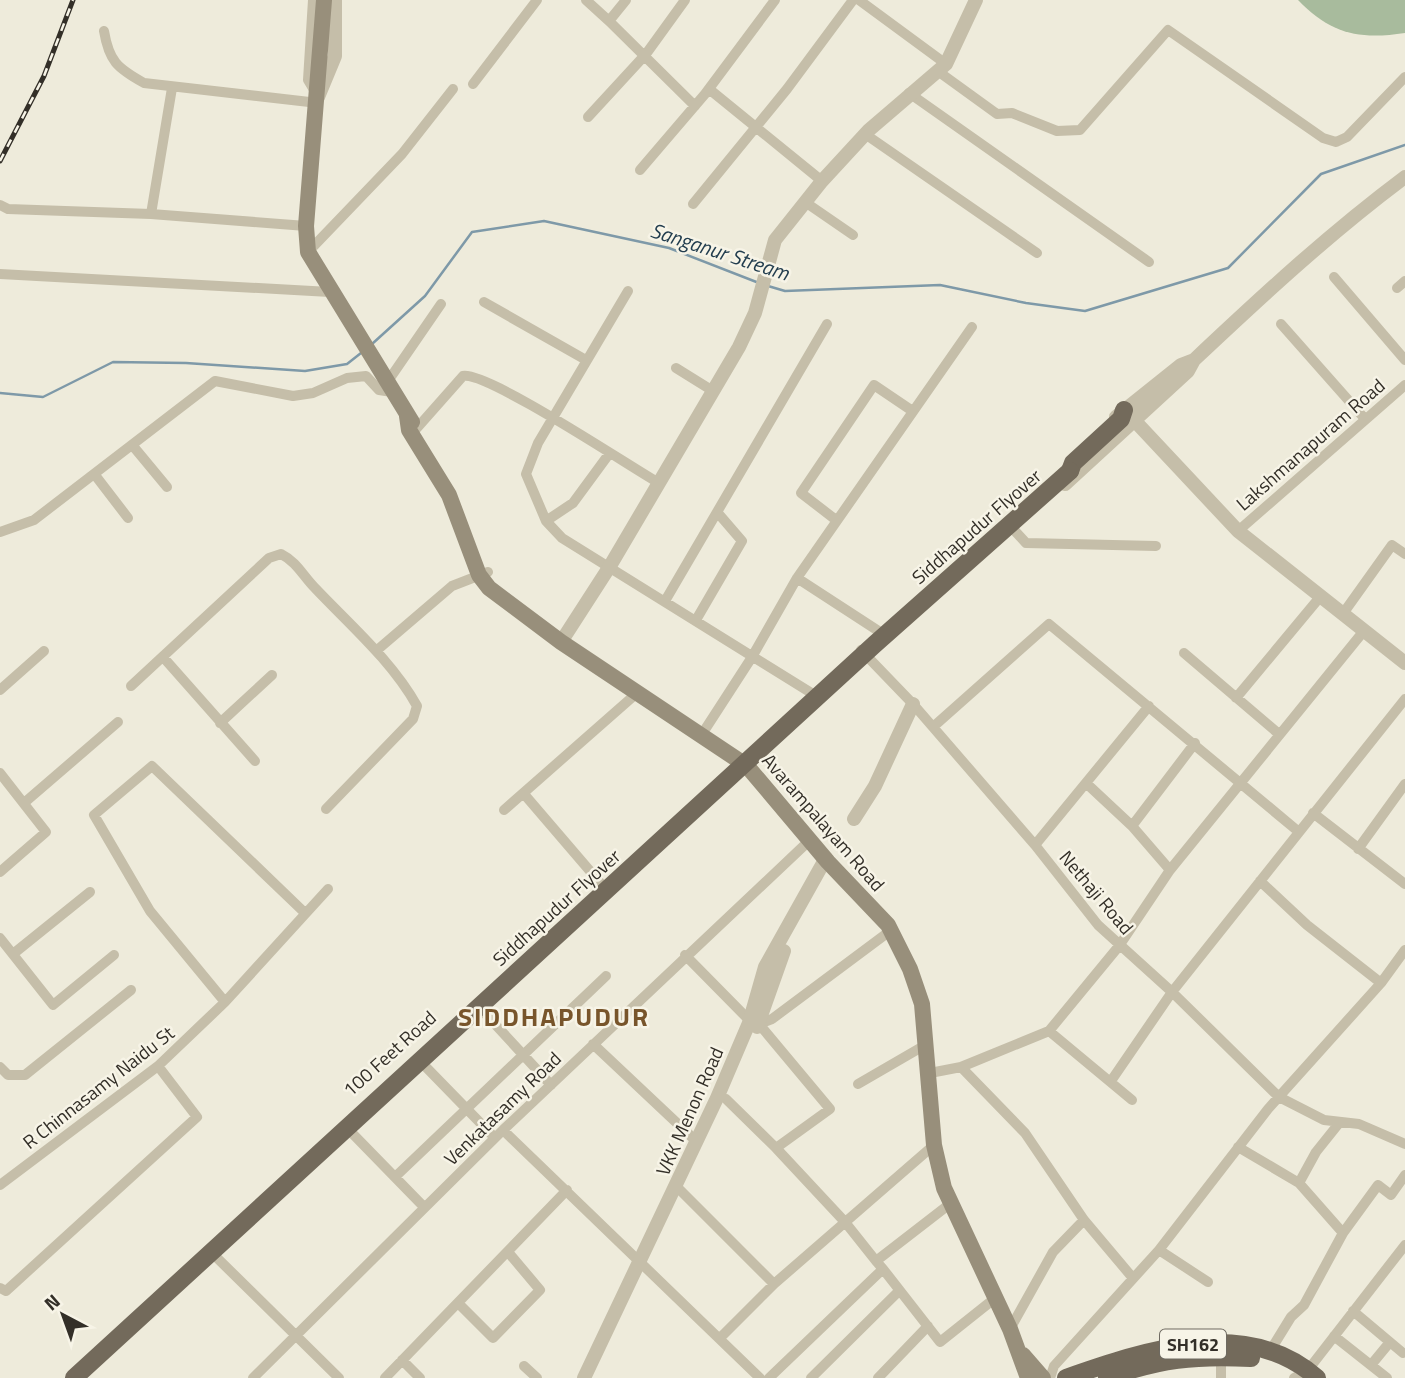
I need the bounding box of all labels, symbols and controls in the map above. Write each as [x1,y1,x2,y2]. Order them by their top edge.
water label: Sanganur Stream [647,214,794,289]
street label: Lakshmanapuram Road [1229,371,1391,517]
street label: Siddhapudur Flyover [905,461,1048,591]
street label: Avarampalayam Road [756,747,892,897]
street label: Siddhapudur Flyover [485,841,627,973]
street label: Nethaji Road [1053,843,1141,941]
district label: SIDDHAPUDUR [458,997,650,1036]
street label: 100 Feet Road [336,1003,442,1103]
street label: R Chinnasamy Naidu St [16,1018,180,1156]
street label: VKK Menon Road [648,1042,730,1180]
street label: Venkatasamy Road [437,1044,567,1172]
north arrow [28,1280,98,1350]
text: N [37,1287,66,1317]
road number: SH162 [1160,1330,1226,1358]

